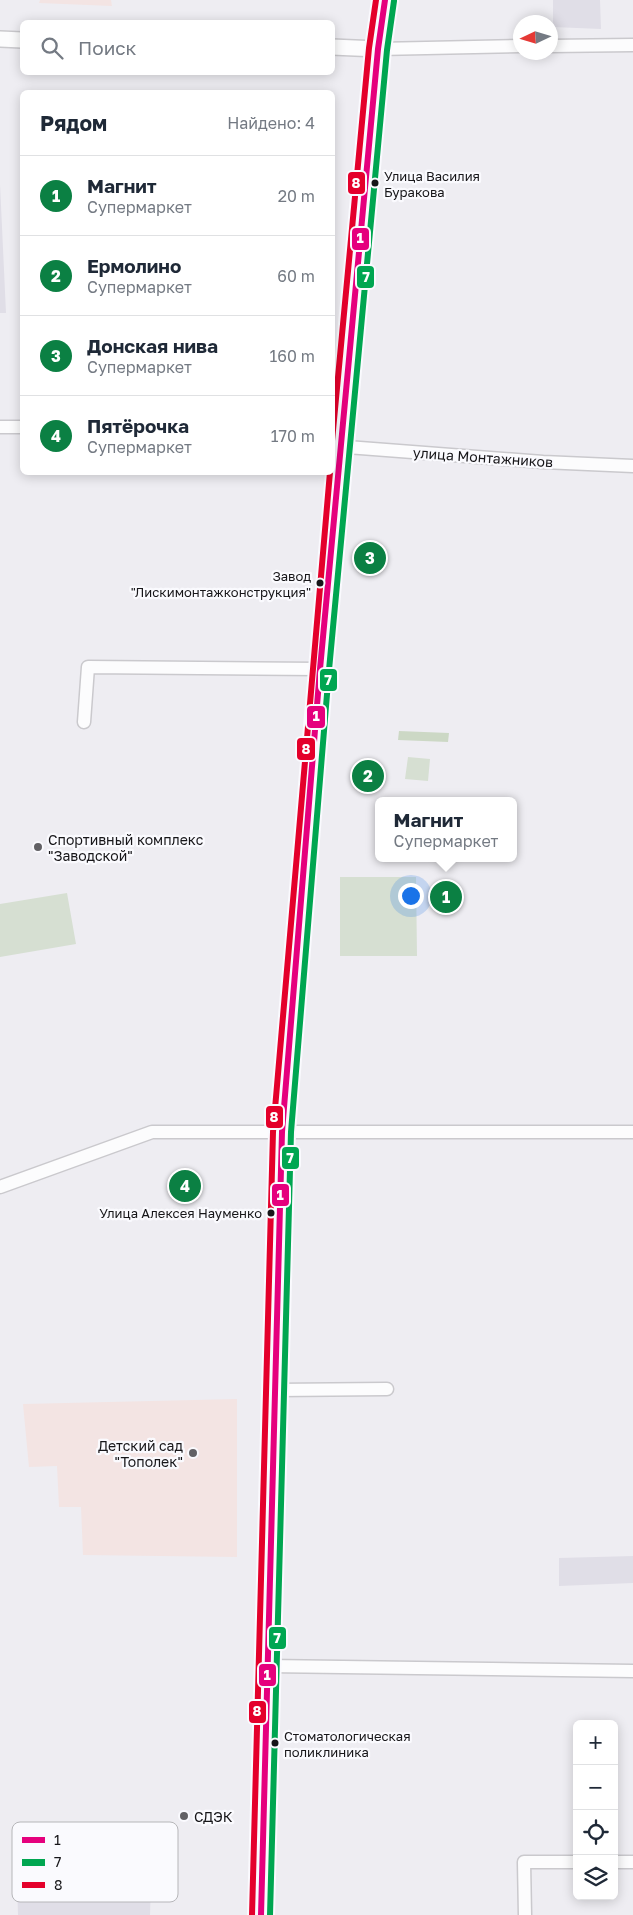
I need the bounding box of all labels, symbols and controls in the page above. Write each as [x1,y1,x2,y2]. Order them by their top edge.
north arrow [513,15,558,60]
search box [20,20,335,75]
icon: search [38,34,66,62]
text: Поиск [78,36,137,59]
text: Рядом [40,110,107,136]
text: Найдено: 4 [227,113,315,133]
place label: Улица Василия Буракова [384,168,480,200]
line badge: 8 [347,171,366,195]
text: Магнит [87,174,157,197]
text: 8 [352,174,361,191]
marker: Улица Василия Буракова [370,178,380,188]
text: 1 [52,186,60,206]
text: 20 m [278,186,315,206]
text: Супермаркет [87,197,192,217]
line badge: 1 [351,227,370,251]
text: 1 [356,229,364,246]
text: Ермолино [87,254,181,277]
line badge: 7 [356,265,375,289]
text: 2 [51,266,61,286]
text: 60 m [277,266,315,286]
text: 7 [362,268,370,285]
text: Супермаркет [87,277,192,297]
text: Донская нива [87,334,218,357]
text: 3 [51,346,61,366]
text: 160 m [269,346,315,366]
text: Супермаркет [87,357,192,377]
text: Пятёрочка [87,414,189,437]
text: 4 [51,426,61,446]
text: 170 m [271,426,315,446]
text: Супермаркет [87,437,192,457]
street label: улица Монтажников [412,444,554,470]
pin: 3 [354,539,386,577]
place label: Завод "Лискимонтажконструкция" [131,568,311,600]
marker: Завод "Лискимонтажконструкция" [315,578,325,588]
line badge: 7 [319,668,338,692]
text: 7 [324,671,332,688]
line badge: 1 [306,705,326,729]
text: 1 [312,707,320,724]
line badge: 8 [296,737,316,761]
text: 8 [302,740,311,757]
pin: 2 [352,757,384,795]
popup [375,797,517,862]
text: Магнит [394,808,463,831]
place label: Спортивный комплекс "Заводской" [48,831,204,864]
text: Супермаркет [394,831,498,851]
marker: Спортивный комплекс "Заводской" [32,841,44,853]
pin: 1 [430,878,462,916]
your location [398,883,424,909]
line badge: 8 [265,1105,284,1129]
text: 8 [270,1108,279,1125]
line badge: 7 [281,1146,300,1170]
text: 7 [286,1149,294,1166]
pin: 4 [169,1167,201,1205]
line badge: 1 [271,1183,290,1207]
text: 1 [276,1186,284,1203]
place label: Улица Алексея Науменко [99,1205,262,1221]
marker: Улица Алексея Науменко [266,1208,276,1218]
place label: Детский сад "Тополек" [98,1437,184,1470]
marker: Детский сад "Тополек" [187,1447,199,1459]
line badge: 7 [268,1626,287,1650]
text: 7 [273,1629,281,1646]
line badge: 1 [258,1663,277,1687]
text: 1 [263,1666,271,1683]
line badge: 8 [248,1700,267,1724]
text: 8 [253,1702,262,1719]
map controls [573,1720,618,1900]
button: + [573,1720,618,1765]
place label: Стоматологическая поликлиника [284,1728,411,1760]
marker: Стоматологическая поликлиника [270,1738,280,1748]
button: − [573,1765,618,1810]
place label: СДЭК [194,1808,233,1825]
marker: СДЭК [178,1810,190,1822]
button: locate [573,1810,618,1855]
legend [12,1822,178,1902]
text: 1 [54,1831,61,1848]
text: 7 [54,1853,61,1870]
button: layers [573,1855,618,1900]
text: 8 [54,1876,63,1893]

